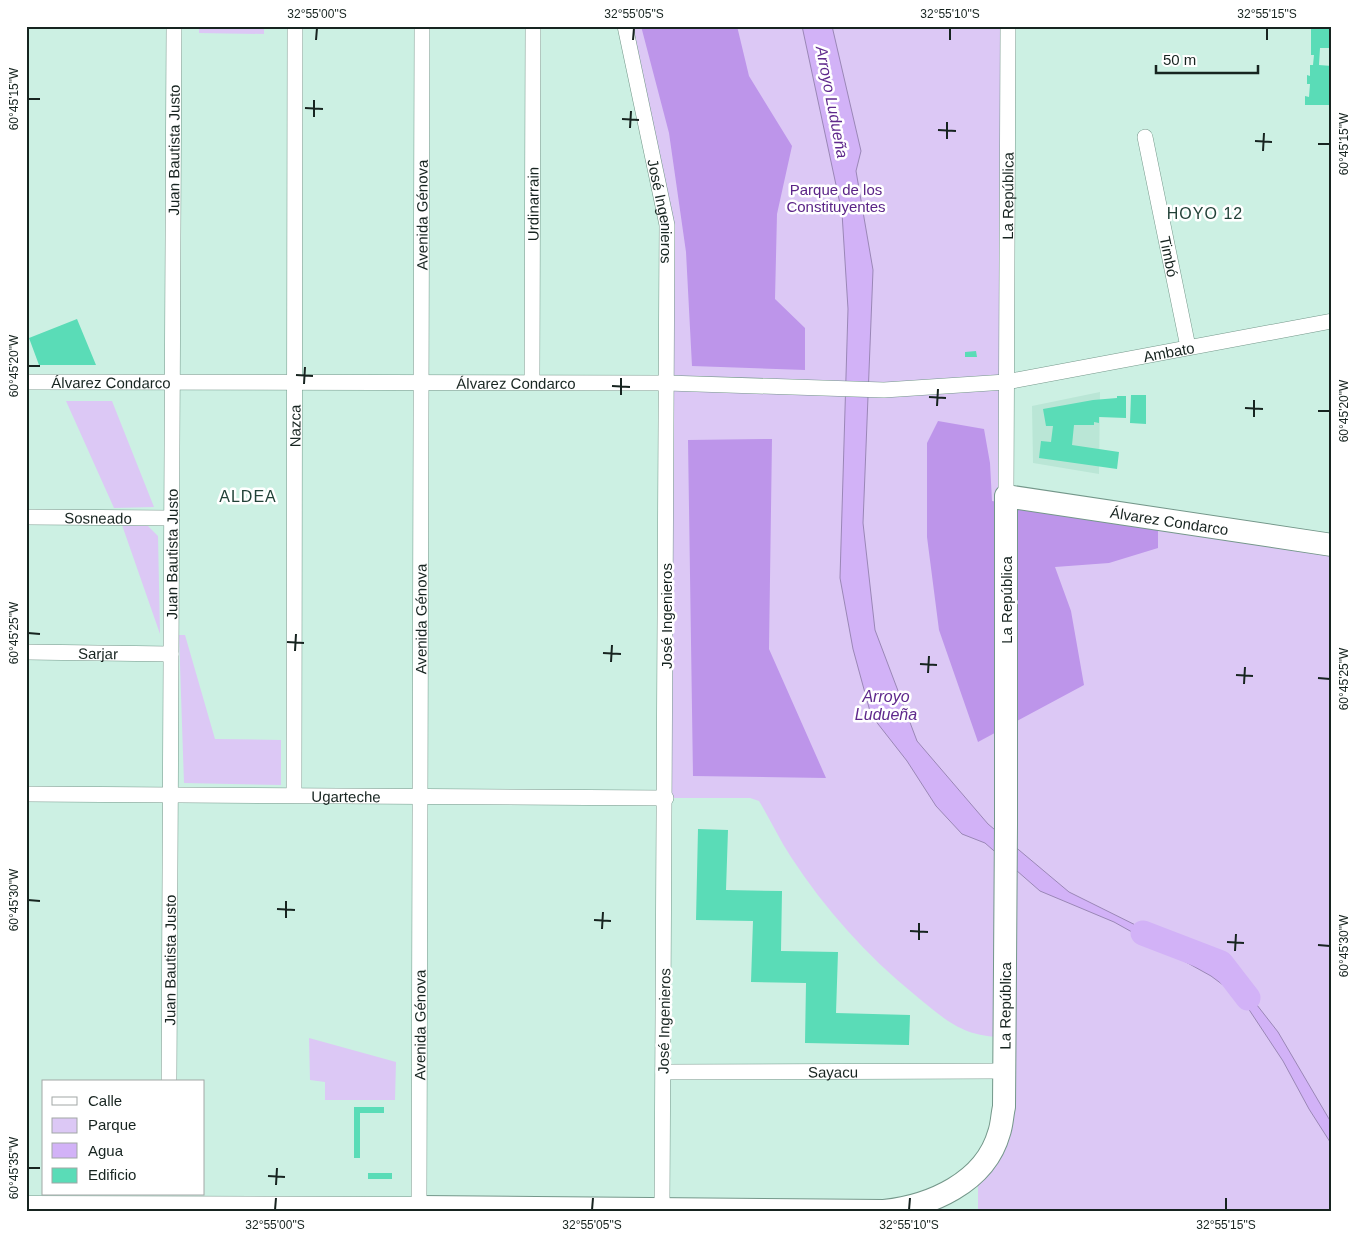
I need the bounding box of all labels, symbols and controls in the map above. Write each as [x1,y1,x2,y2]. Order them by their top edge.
text: 32°55'00"S [287,7,347,21]
text: 32°55'05"S [604,7,664,21]
text: 32°55'10"S [920,7,980,21]
text: 32°55'15"S [1237,7,1297,21]
scale bar [1156,42,1258,74]
water label: Arroyo Ludueña [813,44,851,160]
text: 50 m [1163,51,1196,68]
text: 60°45'15"W [7,67,21,130]
street label: Juan Bautista Justo [165,84,182,216]
text: 60°45'15"W [1337,112,1351,175]
street label: La República [999,152,1016,240]
street label: José Ingenieros [645,157,676,264]
street label: Avenida Génova [413,159,430,270]
street label: Urdinarrain [524,167,541,241]
park label: Parque de los Constituyentes [786,181,886,215]
district label: HOYO 12 [1167,205,1243,222]
street label: Timbó [1157,235,1182,278]
text: 60°45'20"W [7,334,21,397]
street label: Ambato [1142,338,1196,365]
street label: Álvarez Condarco [51,374,171,391]
street label: Álvarez Condarco [456,374,576,391]
text: 60°45'20"W [1337,379,1351,442]
street label: Nazca [286,404,303,447]
street label: Juan Bautista Justo [163,488,180,620]
district label: ALDEA [219,488,277,505]
street label: Álvarez Condarco [1109,503,1230,538]
street label: Sosneado [64,509,132,526]
street label: La República [998,556,1015,644]
street label: Avenida Génova [412,563,429,674]
street label: José Ingenieros [658,563,675,669]
text: 60°45'25"W [7,601,21,664]
street label: Sarjar [78,644,118,662]
text: 60°45'25"W [1337,647,1351,710]
water label: Arroyo Ludueña [855,688,917,723]
street label: Ugarteche [311,787,381,805]
text: 60°45'30"W [7,868,21,931]
street label: Juan Bautista Justo [161,894,178,1026]
text: 60°45'30"W [1337,914,1351,977]
street label: La República [996,961,1014,1050]
street label: José Ingenieros [655,968,673,1074]
street label: Avenida Génova [411,969,428,1080]
street label: Sayacu [808,1063,858,1080]
legend [42,1080,205,1196]
text: Calle [88,1092,122,1109]
text: Parque [88,1116,136,1133]
text: 60°45'35"W [7,1136,21,1199]
text: Agua [88,1142,124,1159]
text: Edificio [88,1166,136,1183]
text: 32°55'00"S [245,1218,305,1232]
text: 32°55'05"S [562,1218,622,1232]
text: 32°55'10"S [879,1218,939,1232]
text: 32°55'15"S [1196,1218,1256,1232]

